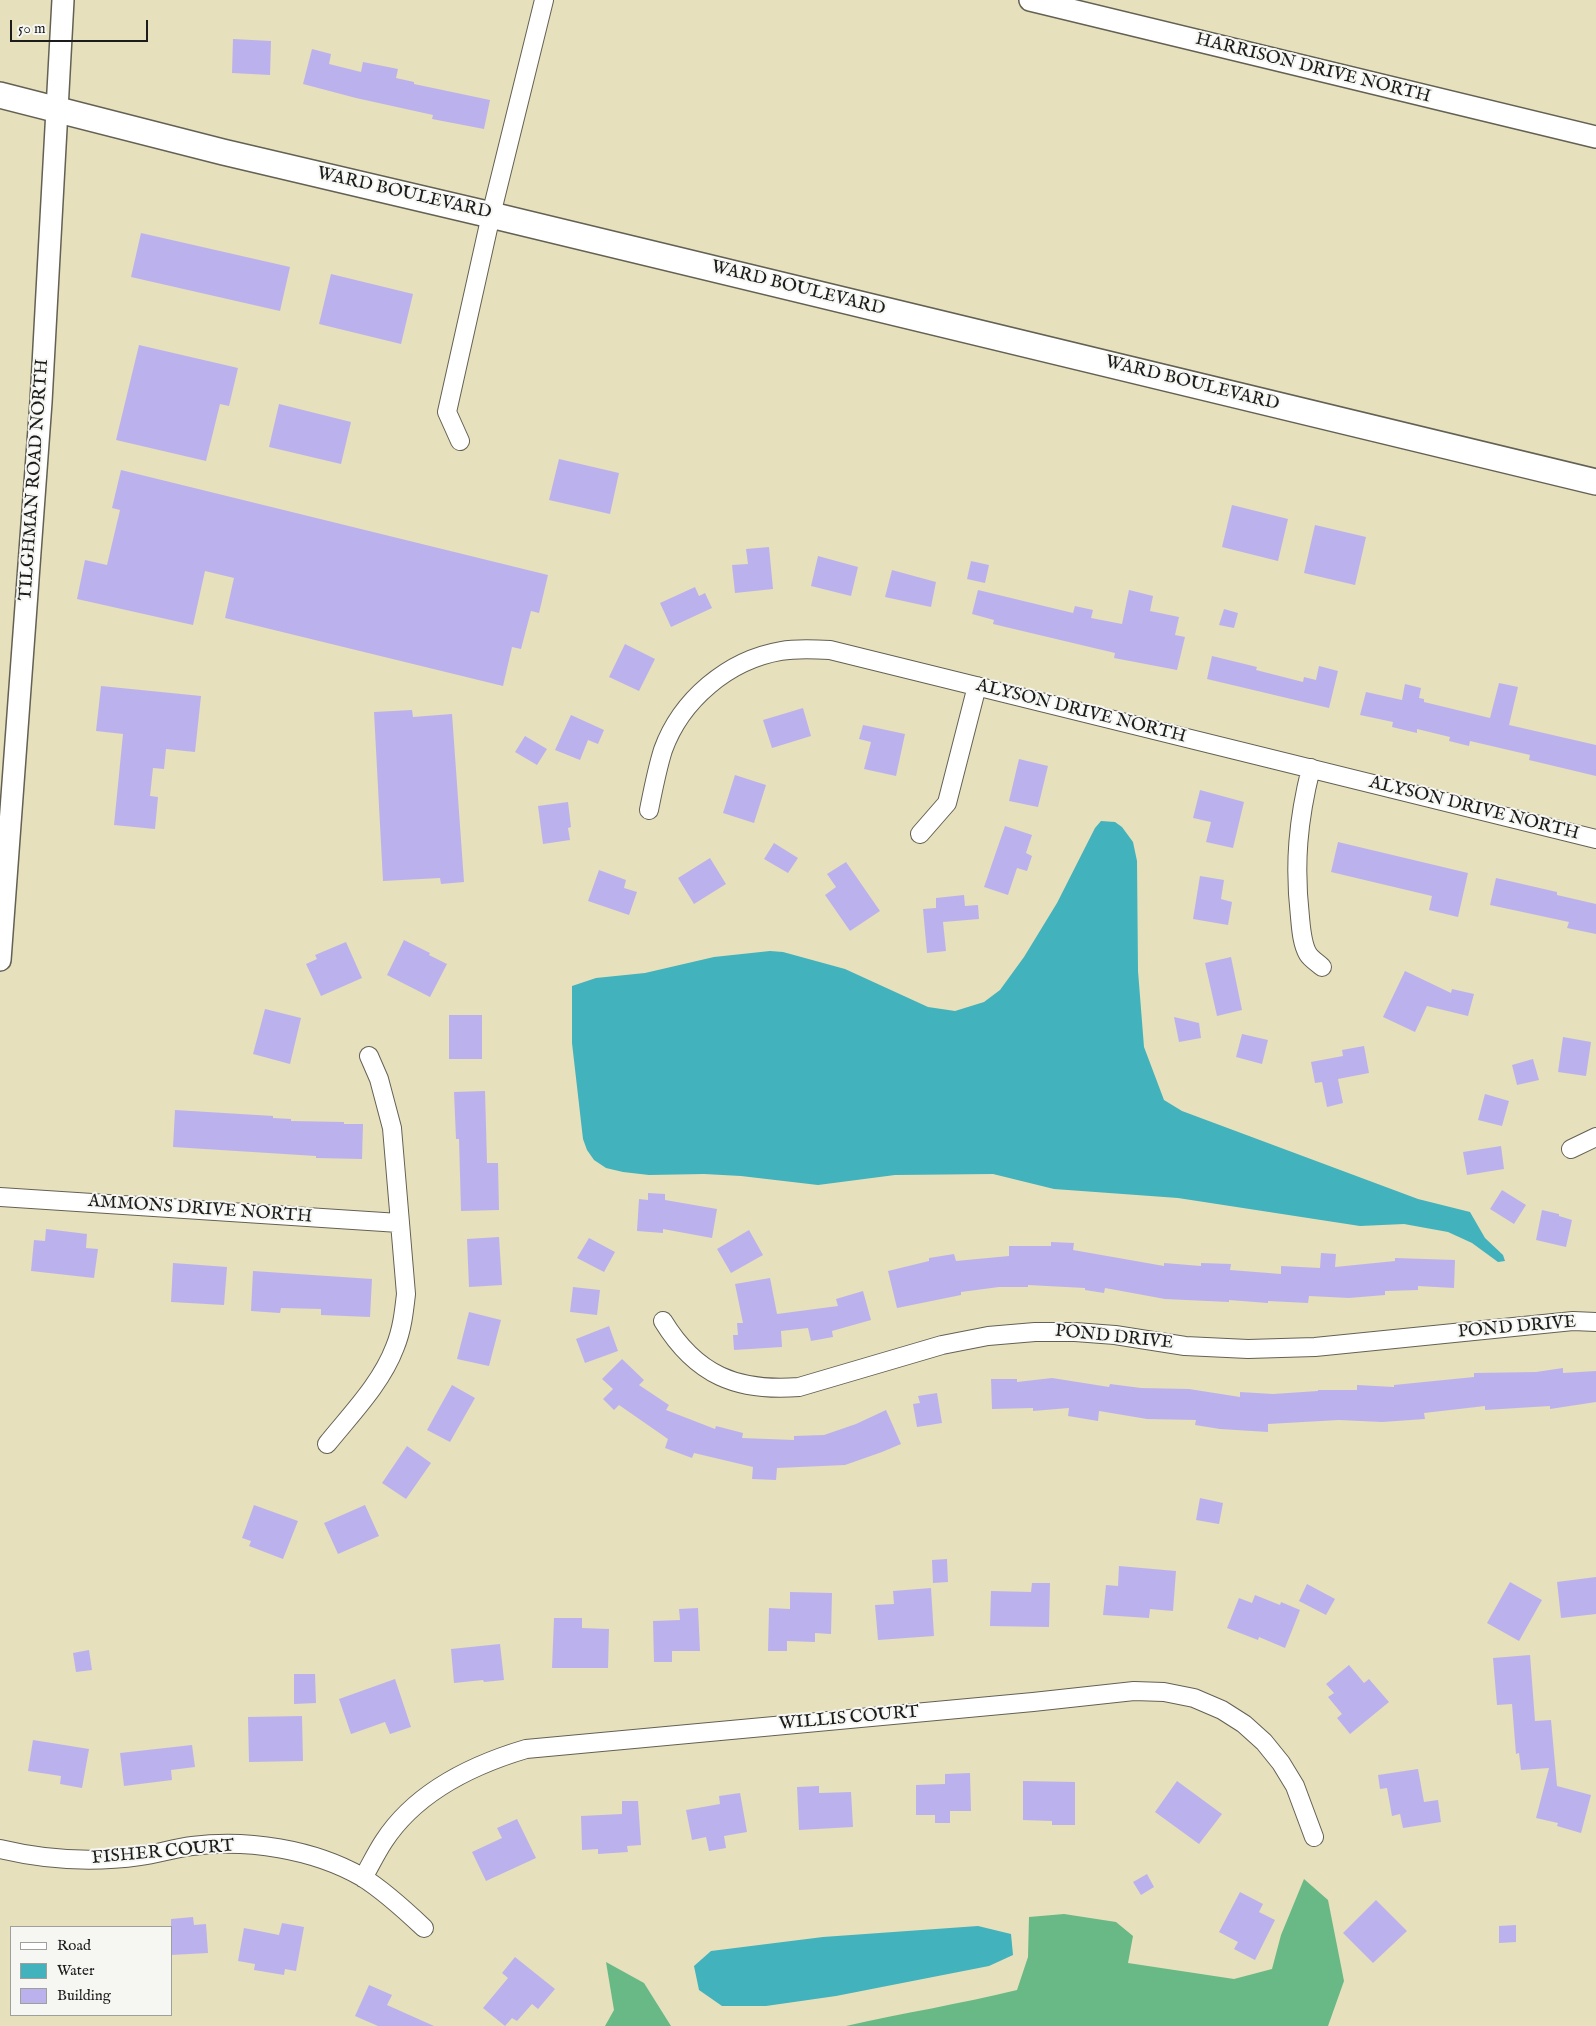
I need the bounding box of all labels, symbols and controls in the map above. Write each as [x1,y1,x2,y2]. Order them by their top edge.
scale bar [12,10,150,42]
text: 50 m [18,19,46,38]
street label: HARRISON DRIVE NORTH [1193,29,1433,109]
street label: WARD BOULEVARD [315,163,493,225]
street label: WARD BOULEVARD [709,257,887,321]
street label: WARD BOULEVARD [1103,352,1281,416]
street label: TILGHMAN ROAD NORTH [16,358,54,602]
street label: ALYSON DRIVE NORTH [974,675,1188,749]
street label: ALYSON DRIVE NORTH [1367,772,1581,846]
street label: AMMONS DRIVE NORTH [87,1191,313,1229]
street label: POND DRIVE [1457,1312,1577,1344]
street label: POND DRIVE [1054,1321,1174,1355]
street label: WILLIS COURT [778,1702,920,1736]
street label: FISHER COURT [91,1836,235,1870]
legend [10,1926,172,2016]
text: Road [57,1936,91,1955]
text: Water [57,1961,94,1980]
text: Building [57,1986,111,2005]

